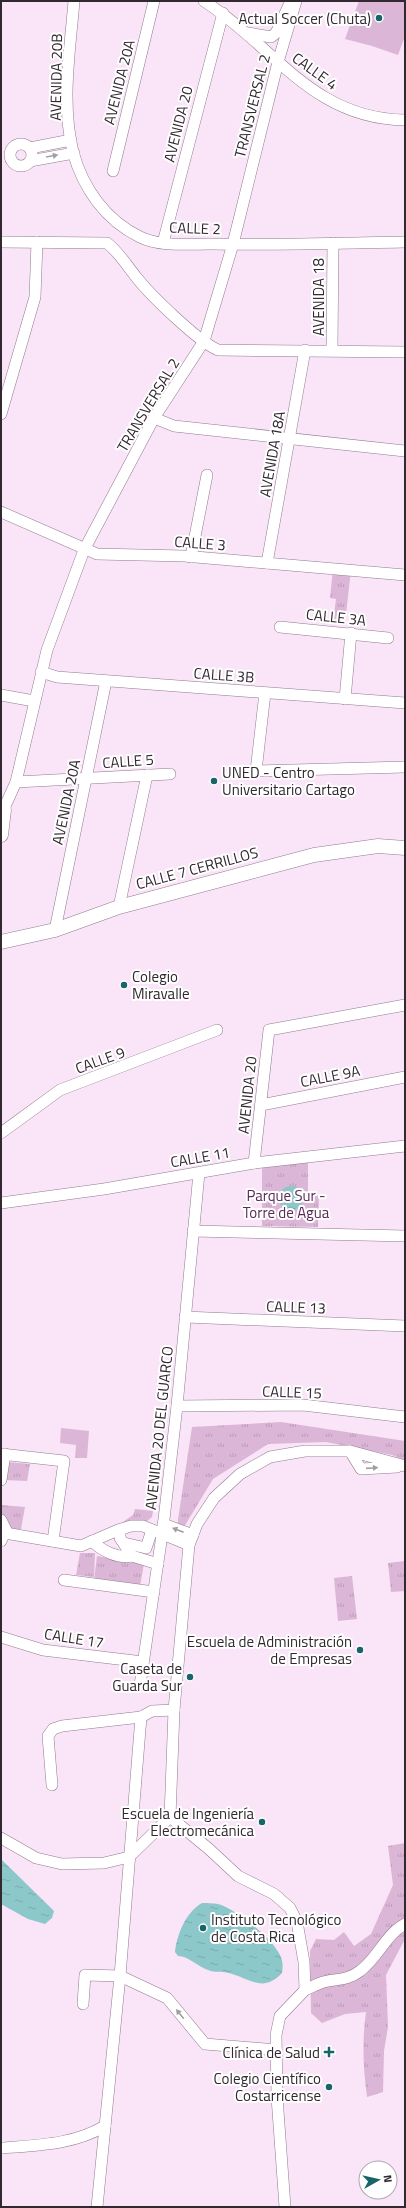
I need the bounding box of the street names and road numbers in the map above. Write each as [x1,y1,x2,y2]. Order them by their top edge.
street label: AVENIDA 20B [44,33,68,121]
street label: AVENIDA 20A [97,37,141,127]
street label: CALLE 4 [287,47,343,95]
street label: TRANSVERSAL 2 [228,52,276,160]
street label: AVENIDA 20 [157,83,199,165]
street label: CALLE 2 [169,216,221,240]
street label: AVENIDA 18 [307,258,330,336]
street label: TRANSVERSAL 2 [111,354,185,456]
street label: AVENIDA 18A [253,409,291,499]
street label: CALLE 3 [174,530,226,556]
street label: CALLE 3A [305,602,367,632]
street label: CALLE 3B [193,661,255,689]
street label: CALLE 5 [102,748,154,774]
street label: AVENIDA 20A [46,757,86,847]
street label: CALLE 7 CERRILLOS [133,841,261,895]
street label: CALLE 9 [72,1040,128,1080]
street label: AVENIDA 20 [231,1055,263,1135]
street label: CALLE 9A [298,1059,362,1093]
street label: CALLE 11 [169,1140,231,1174]
street label: CALLE 13 [266,1294,326,1320]
street label: AVENIDA 20 DEL GUARCO [139,1345,179,1511]
street label: CALLE 15 [262,1379,322,1405]
street label: CALLE 17 [43,1622,105,1654]

